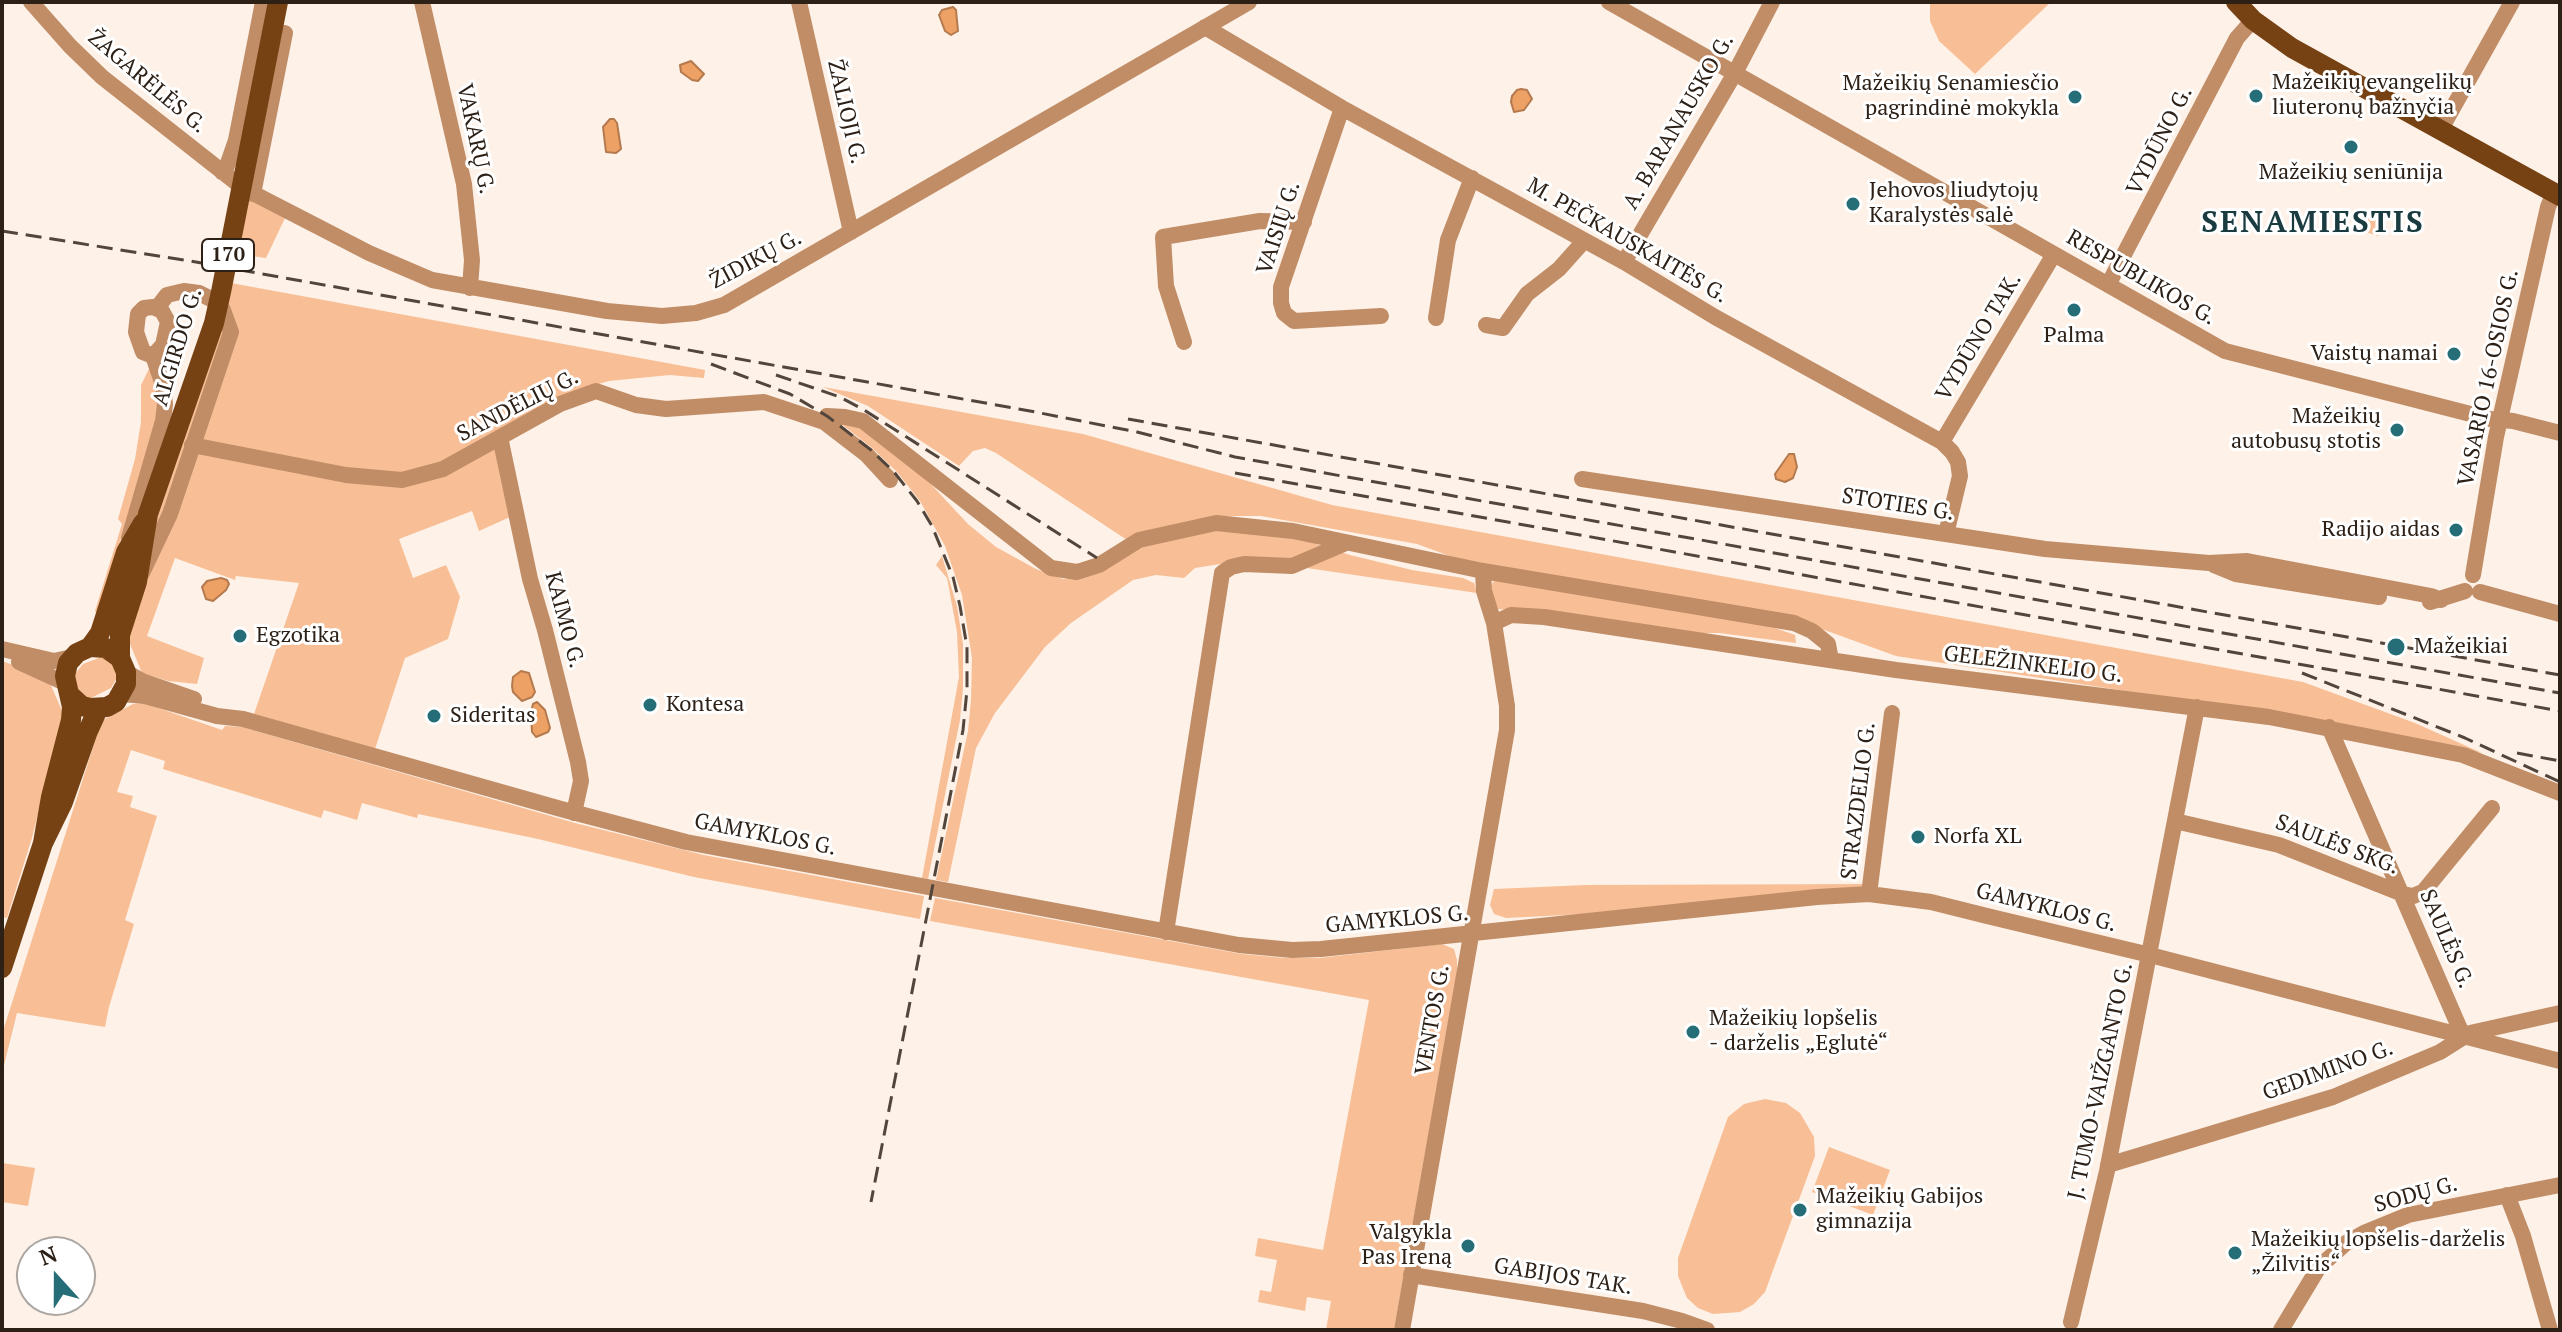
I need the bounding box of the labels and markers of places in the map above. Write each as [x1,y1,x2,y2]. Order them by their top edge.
place label: Mažeikių evangelikų liuteronų bažnyčia [2272,70,2472,122]
place label: Mažeikių Senamiesčio pagrindinė mokykla [1842,71,2059,122]
marker: Mažeikių evangelikų liuteronų bažnyčia [2247,87,2265,105]
marker: Mažeikių Senamiesčio pagrindinė mokykla [2066,88,2084,106]
marker: Mažeikių seniūnija [2342,138,2360,156]
place label: Mažeikių seniūnija [2259,160,2443,186]
place label: Jehovos liudytojų Karalystės salė [1869,178,2039,230]
marker: Jehovos liudytojų Karalystės salė [1844,195,1862,213]
marker: Palma [2065,301,2083,319]
place label: Palma [2044,323,2104,349]
place label: Vaistų namai [2310,341,2438,367]
marker: Vaistų namai [2445,345,2463,363]
place label: Mažeikių autobusų stotis [2231,404,2381,456]
marker: Mažeikių autobusų stotis [2388,421,2406,439]
place label: Radijo aidas [2322,517,2440,543]
marker: Radijo aidas [2447,521,2465,539]
place label: Egzotika [256,623,340,649]
marker: Egzotika [231,627,249,645]
place label: Mažeikiai [2414,634,2508,660]
marker: Mažeikiai [2385,636,2407,658]
place label: Kontesa [666,692,744,718]
marker: Kontesa [641,696,659,714]
place label: Sideritas [450,703,536,729]
marker: Sideritas [425,707,443,725]
place label: Norfa XL [1934,824,2022,850]
marker: Norfa XL [1909,828,1927,846]
place label: Mažeikių lopšelis - darželis „Eglutė“ [1709,1006,1888,1058]
marker: Mažeikių lopšelis - darželis „Eglutė“ [1684,1023,1702,1041]
place label: Mažeikių Gabijos gimnazija [1816,1184,1983,1236]
marker: Mažeikių Gabijos gimnazija [1791,1201,1809,1219]
place label: Valgykla Pas Ireną [1361,1220,1452,1272]
place label: Mažeikių lopšelis-darželis „Žilvitis“ [2251,1227,2505,1278]
marker: Valgykla Pas Ireną [1459,1237,1477,1255]
marker: Mažeikių lopšelis-darželis „Žilvitis“ [2226,1244,2244,1262]

